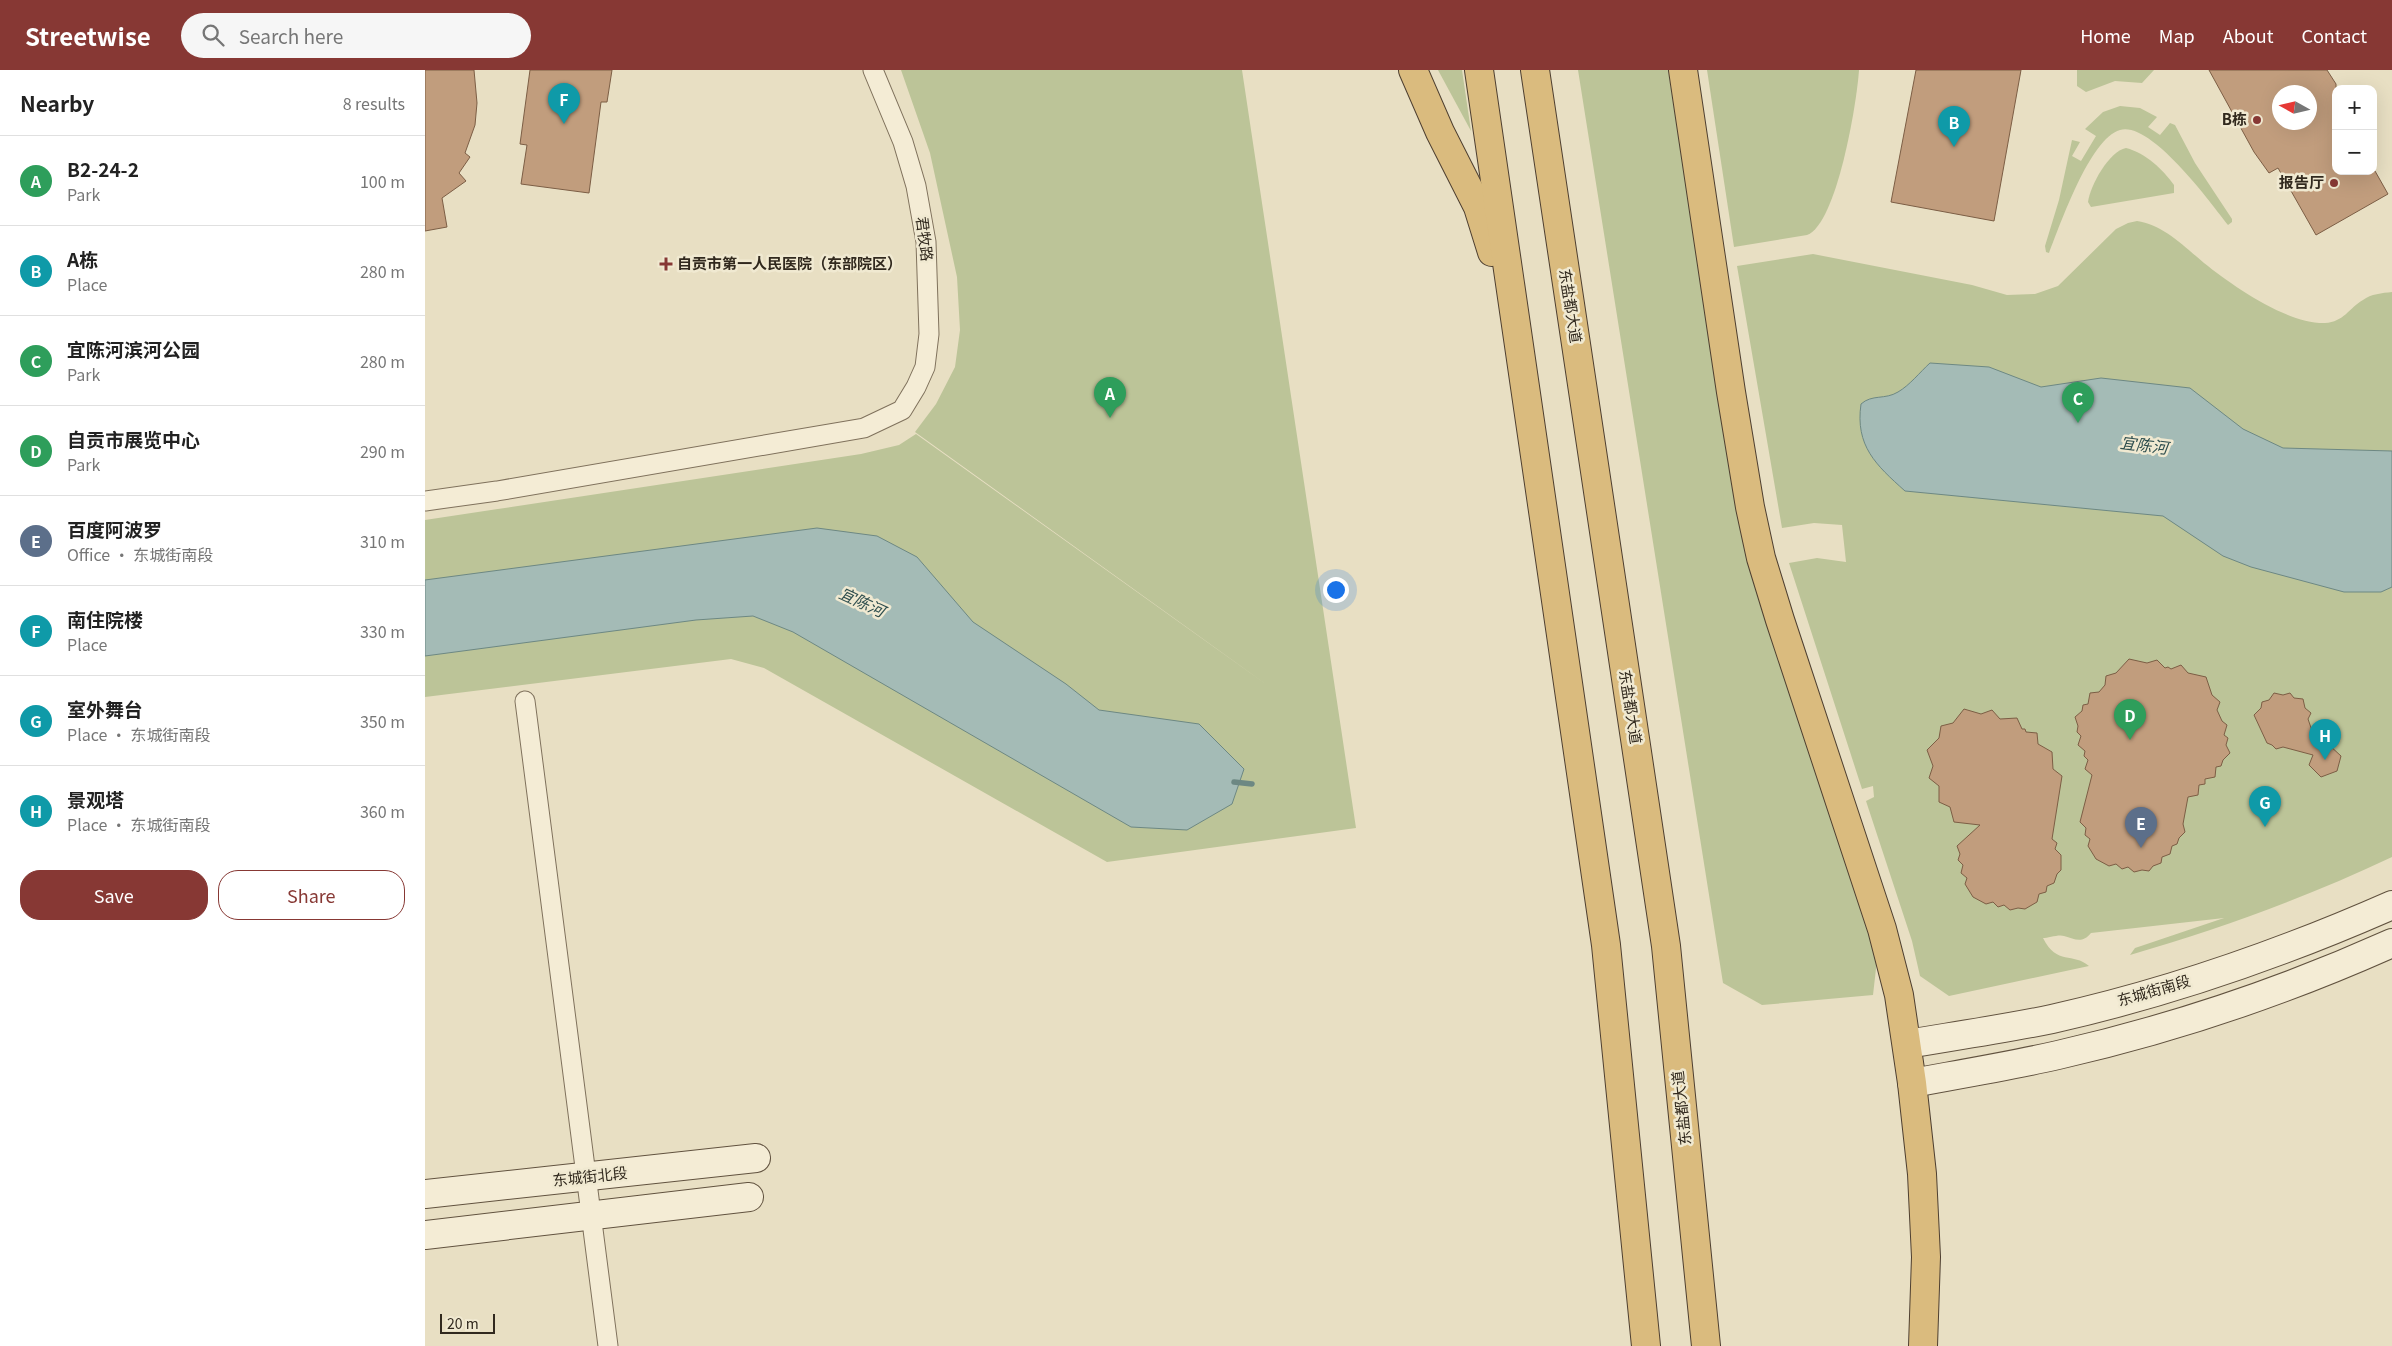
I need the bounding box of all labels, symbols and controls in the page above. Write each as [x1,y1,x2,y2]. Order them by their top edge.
search box [181,13,531,58]
text: Streetwise [25,18,151,53]
icon: search [199,21,227,49]
text: Search here [239,22,343,49]
text: Home [2080,22,2131,48]
text: Map [2159,22,2195,48]
text: About [2223,22,2273,48]
text: Contact [2301,22,2367,48]
pin: F [548,83,580,124]
north arrow [2272,85,2317,130]
map controls [2332,85,2377,175]
button: + [2332,85,2377,130]
text: Nearby [20,88,94,118]
text: 8 results [343,91,405,115]
pin: B [1938,106,1970,147]
place label: B栋 [2222,108,2247,129]
marker: B栋 [2251,114,2263,126]
button: − [2332,130,2377,175]
text: B2-24-2 [67,155,139,182]
text: A [31,169,41,193]
text: 100 m [360,169,405,193]
place label: 报告厅 [2279,171,2324,192]
marker: 报告厅 [2328,177,2340,189]
text: Park [67,182,100,206]
street label: 君牧路 [912,215,939,262]
text: A栋 [67,245,98,272]
place label: 自贡市第一人民医院（东部院区） [677,252,902,273]
marker: 自贡市第一人民医院（东部院区） [659,257,673,271]
text: B [31,259,41,283]
text: 280 m [360,259,405,283]
street label: 东盐都大道 [1555,267,1588,344]
text: Place [67,272,107,296]
text: 宜陈河滨河公园 [67,335,200,362]
text: C [31,349,41,373]
text: 280 m [360,349,405,373]
text: Park [67,362,100,386]
pin: A [1094,377,1126,418]
pin: C [2062,382,2094,423]
text: 自贡市展览中心 [67,425,200,452]
water label: 宜陈河 [2119,429,2172,459]
text: D [30,439,42,463]
text: 290 m [360,439,405,463]
text: Park [67,452,100,476]
text: 百度阿波罗 [67,515,162,542]
text: E [31,529,41,553]
text: 310 m [360,529,405,553]
text: Office · 东城街南段 [67,542,213,566]
your location [1323,577,1349,603]
water label: 宜陈河 [836,580,892,623]
text: 南住院楼 [67,605,143,632]
text: F [31,619,41,643]
text: 330 m [360,619,405,643]
text: Place [67,632,107,656]
street label: 东盐都大道 [1615,668,1648,745]
text: 室外舞台 [67,695,143,722]
pin: D [2114,699,2146,740]
text: G [30,709,42,733]
text: 350 m [360,709,405,733]
pin: H [2309,719,2341,760]
text: Place · 东城街南段 [67,722,210,746]
text: 景观塔 [67,785,124,812]
pin: G [2249,786,2281,827]
text: H [30,799,42,823]
text: 360 m [360,799,405,823]
pin: E [2125,807,2157,848]
text: Place · 东城街南段 [67,812,210,836]
button: Save [20,870,208,920]
button: Share [218,870,405,920]
street label: 东城街南段 [2115,969,2193,1010]
street label: 东盐都大道 [1666,1070,1695,1147]
street label: 东城街北段 [551,1161,628,1190]
scale bar [440,1311,495,1334]
text: 20 m [447,1313,479,1333]

